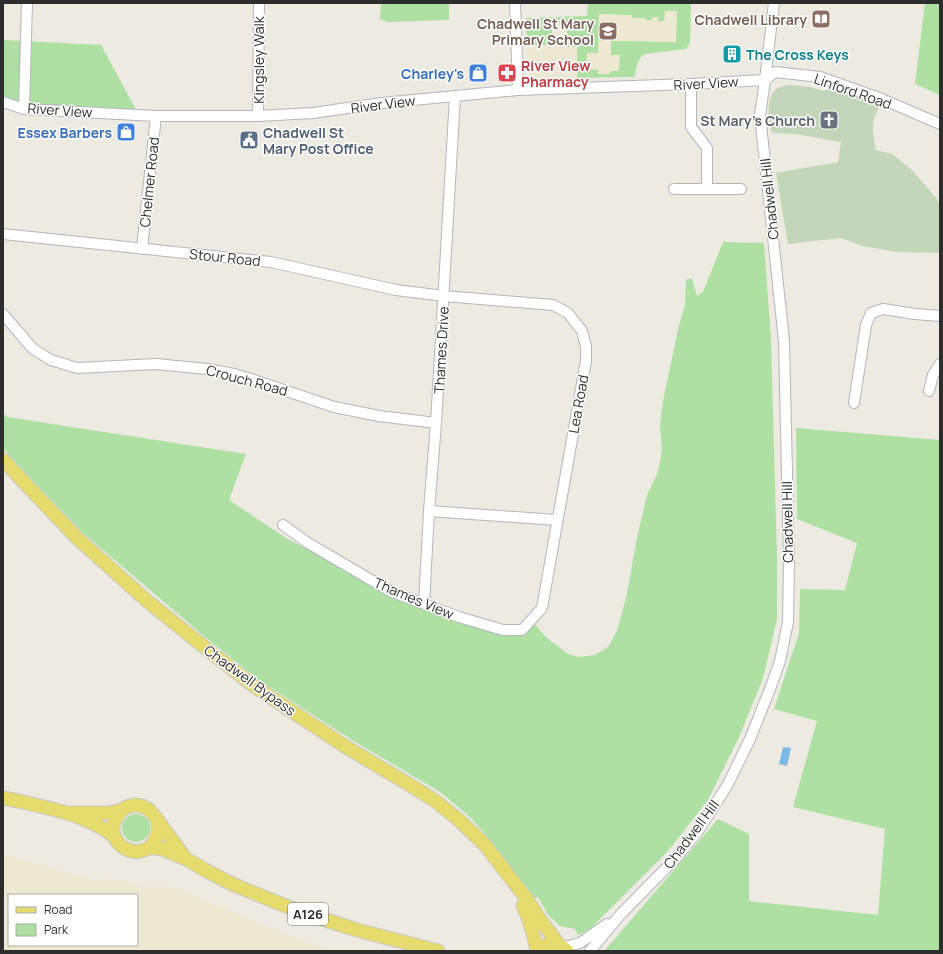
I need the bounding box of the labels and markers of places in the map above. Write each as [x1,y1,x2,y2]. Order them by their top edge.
library icon: Chadwell Library [810,8,832,30]
place label: Chadwell Library [694,10,807,29]
place label: Chadwell St Mary Primary School [477,14,594,49]
school or university icon: Chadwell St Mary Primary School [597,20,619,42]
building icon: The Cross Keys [721,43,743,65]
place label: The Cross Keys [746,45,849,64]
place label: River View Pharmacy [521,56,590,91]
shop icon: Charley's [467,62,489,84]
pharmacy icon: River View Pharmacy [496,62,518,84]
place label: Charley's [401,64,464,83]
church icon: St Mary's Church [818,109,840,131]
place label: St Mary's Church [700,111,815,130]
shop icon: Essex Barbers [115,121,137,143]
place label: Essex Barbers [18,123,112,142]
place label: Chadwell St Mary Post Office [263,123,374,158]
public building icon: Chadwell St Mary Post Office [238,129,260,151]

